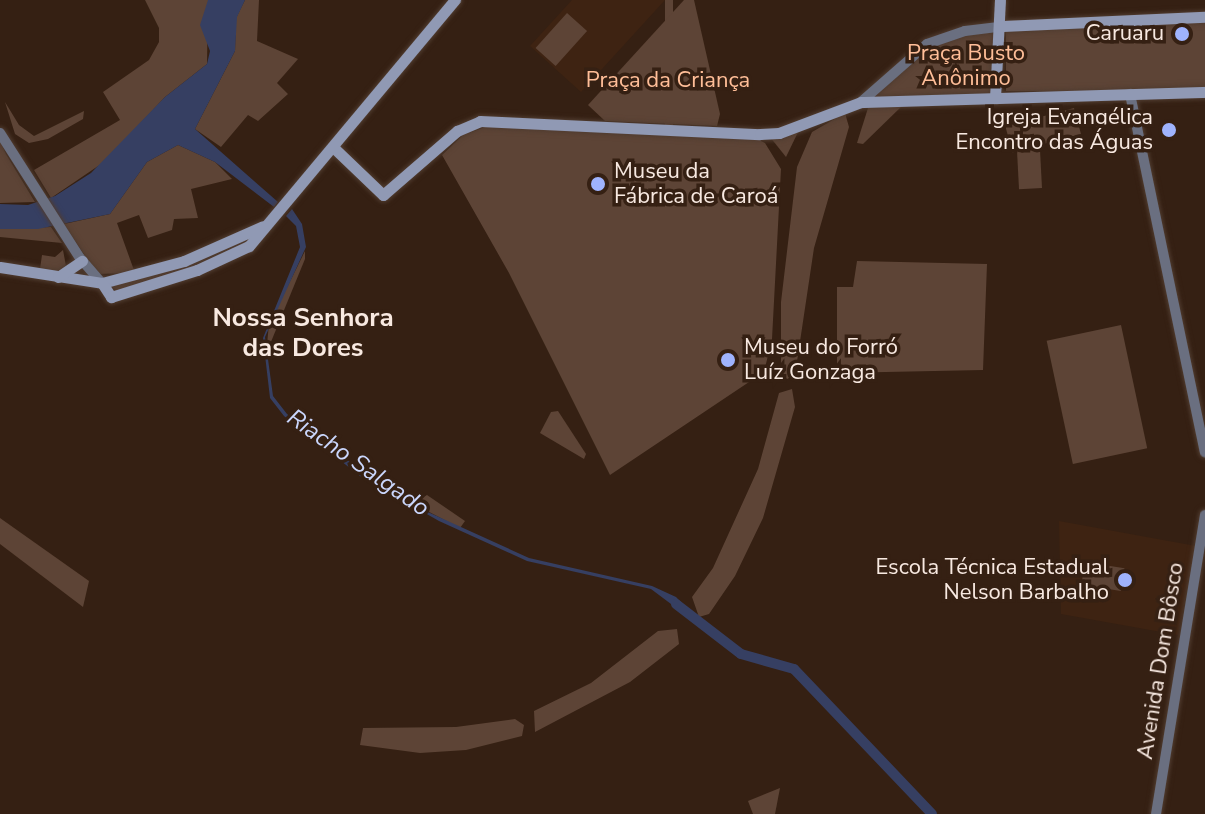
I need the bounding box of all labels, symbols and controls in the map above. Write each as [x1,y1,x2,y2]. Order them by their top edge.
place label: Caruaru [1086,21,1164,47]
marker: Caruaru [1171,23,1193,45]
park label: Praça Busto Anônimo [907,40,1025,92]
park label: Praça da Criança [586,68,750,94]
place label: Igreja Evangélica Encontro das Águas [956,104,1153,156]
marker: Igreja Evangélica Encontro das Águas [1160,121,1178,139]
place label: Museu da Fábrica de Caroá [614,158,778,210]
marker: Museu da Fábrica de Caroá [589,175,607,193]
district label: Nossa Senhora das Dores [212,302,394,364]
place label: Museu do Forró Luíz Gonzaga [744,334,898,386]
marker: Museu do Forró Luíz Gonzaga [719,351,737,369]
water label: Riacho Salgado [281,403,435,523]
place label: Escola Técnica Estadual Nelson Barbalho [875,554,1109,606]
street label: Avenida Dom Bôsco [1132,561,1190,761]
marker: Escola Técnica Estadual Nelson Barbalho [1116,571,1134,589]

